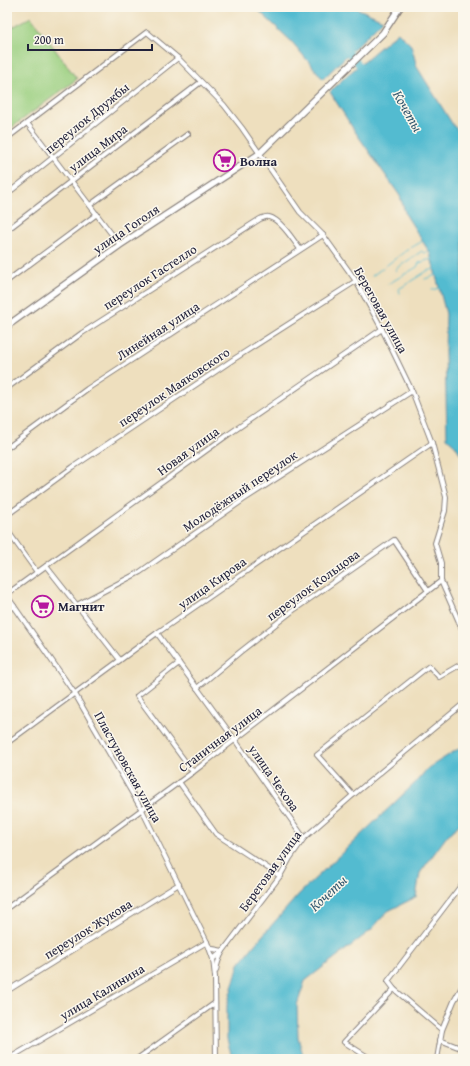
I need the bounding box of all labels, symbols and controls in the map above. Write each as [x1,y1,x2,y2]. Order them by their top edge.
scale bar [28,26,152,52]
text: 200 m [34,31,64,48]
street label: переулок Дружбы [41,78,133,158]
water label: Кочеты [388,86,428,136]
street label: улица Мира [64,119,132,177]
supermarket icon: Волна [212,148,238,174]
place label: Волна [240,152,278,171]
street label: улица Гоголя [88,199,163,259]
street label: переулок Гастелло [99,239,201,314]
street label: Береговая улица [349,264,413,357]
street label: Линейная улица [113,297,204,365]
street label: переулок Маяковского [115,342,234,431]
street label: Новая улица [153,422,223,480]
street label: Молодёжный переулок [179,445,301,536]
street label: переулок Кольцова [262,544,364,625]
street label: улица Кирова [173,552,251,614]
supermarket icon: Магнит [29,593,55,619]
place label: Магнит [58,597,105,616]
street label: Станичная улица [174,701,266,777]
street label: Пластуновская улица [90,708,167,827]
street label: улица Чехова [243,740,305,816]
street label: Береговая улица [234,826,306,915]
water label: Кочеты [305,870,352,916]
street label: переулок Жукова [40,894,136,964]
street label: улица Калинина [55,959,149,1025]

